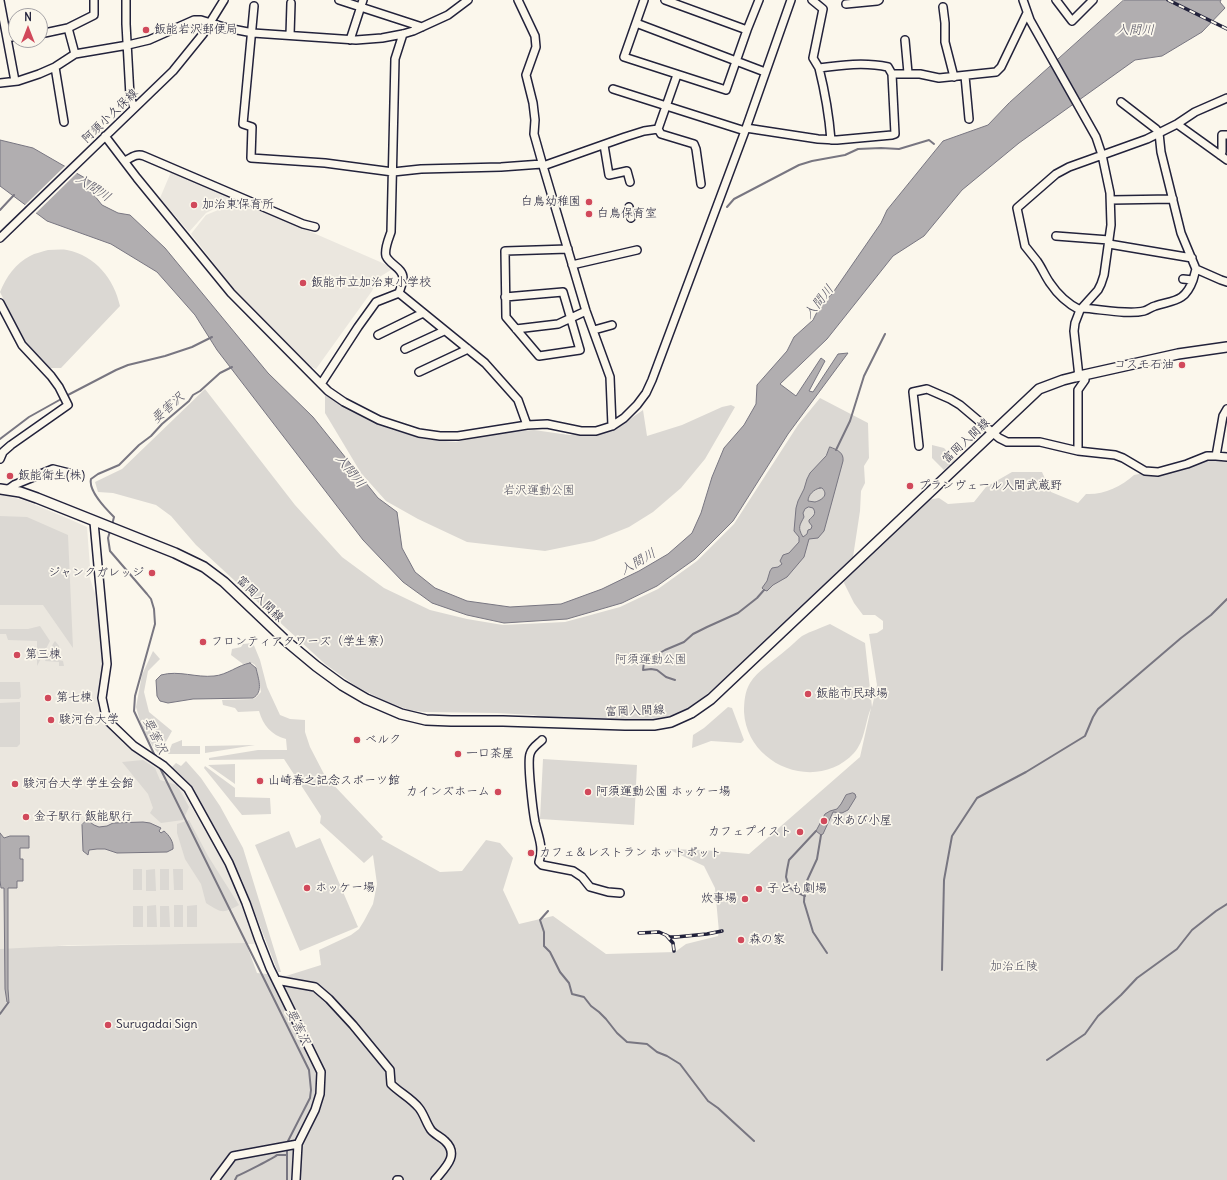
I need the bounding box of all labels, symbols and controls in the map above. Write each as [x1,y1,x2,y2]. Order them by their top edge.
north arrow [8,8,48,48]
text: N [24,10,32,24]
water label: 入間川 [1116,22,1154,38]
place label: 飯能岩沢郵便局 [154,23,238,37]
marker: 飯能岩沢郵便局 [141,25,151,35]
street label: 阿須小久保線 [79,86,141,146]
water label: 入間川 [72,171,114,205]
place label: 白鳥幼稚園 [521,195,581,209]
marker: 白鳥幼稚園 [584,197,594,207]
place label: 加治東保育所 [202,198,274,212]
marker: 加治東保育所 [189,200,199,210]
place label: 白鳥保育室 [597,207,657,221]
marker: 白鳥保育室 [584,209,594,219]
place label: 飯能市立加治東小学校 [311,276,431,290]
marker: 飯能市立加治東小学校 [298,278,308,288]
water label: 入間川 [801,282,837,322]
place label: コスモ石油 [1114,358,1174,372]
marker: コスモ石油 [1177,360,1187,370]
water label: 要害沢 [148,389,188,427]
street label: 富岡入間線 [939,415,993,467]
water label: 入間川 [332,451,368,491]
place label: 飯能衛生(株) [18,469,85,483]
marker: 飯能衛生(株) [5,471,15,481]
place label: プランヴェール入間武蔵野 [918,479,1062,493]
marker: プランヴェール入間武蔵野 [905,481,915,491]
park label: 岩沢運動公園 [503,484,575,498]
water label: 入間川 [617,545,659,579]
place label: ジャンクガレッジ [48,566,144,580]
marker: ジャンクガレッジ [147,568,157,578]
street label: 富岡入間線 [233,573,287,625]
place label: フロンティアタワーズ（学生寮） [211,635,391,649]
marker: フロンティアタワーズ（学生寮） [198,637,208,647]
place label: 第三棟 [25,648,61,662]
marker: 第三棟 [12,650,22,660]
park label: 阿須運動公園 [615,653,687,667]
place label: 飯能市民球場 [816,687,888,701]
marker: 飯能市民球場 [803,689,813,699]
place label: 第七棟 [56,691,92,705]
marker: 第七棟 [43,693,53,703]
street label: 富岡入間線 [605,703,665,719]
place label: 駿河台大学 [59,713,119,727]
marker: 駿河台大学 [46,715,56,725]
water label: 要害沢 [139,715,171,757]
place label: ベルク [365,733,401,747]
marker: ベルク [352,735,362,745]
place label: 一口茶屋 [466,747,514,761]
marker: 一口茶屋 [453,749,463,759]
place label: 山崎春之記念スポーツ館 [268,774,400,788]
marker: 山崎春之記念スポーツ館 [255,776,265,786]
place label: 駿河台大学 学生会館 [23,777,134,791]
marker: 駿河台大学 学生会館 [10,779,20,789]
place label: カインズホーム [406,785,490,799]
place label: 阿須運動公園 ホッケー場 [596,785,731,799]
marker: カインズホーム [493,787,503,797]
marker: 阿須運動公園 ホッケー場 [583,787,593,797]
place label: 金子駅行 飯能駅行 [34,810,133,824]
marker: 金子駅行 飯能駅行 [21,812,31,822]
place label: 水あび小屋 [832,814,892,828]
marker: 水あび小屋 [819,816,829,826]
place label: カフェプイスト [708,825,792,839]
marker: カフェプイスト [795,827,805,837]
place label: カフェ＆レストラン ホットポット [539,846,722,860]
marker: カフェ＆レストラン ホットポット [526,848,536,858]
place label: ホッケー場 [315,881,375,895]
place label: 子ども劇場 [767,882,827,896]
marker: ホッケー場 [302,883,312,893]
marker: 子ども劇場 [754,884,764,894]
place label: 炊事場 [701,892,737,906]
marker: 炊事場 [740,894,750,904]
place label: 森の家 [749,933,785,947]
marker: 森の家 [736,935,746,945]
park label: 加治丘陵 [990,960,1038,974]
water label: 要害沢 [282,1006,314,1048]
place label: Surugadai Sign [116,1018,197,1032]
marker: Surugadai Sign [103,1020,113,1030]

